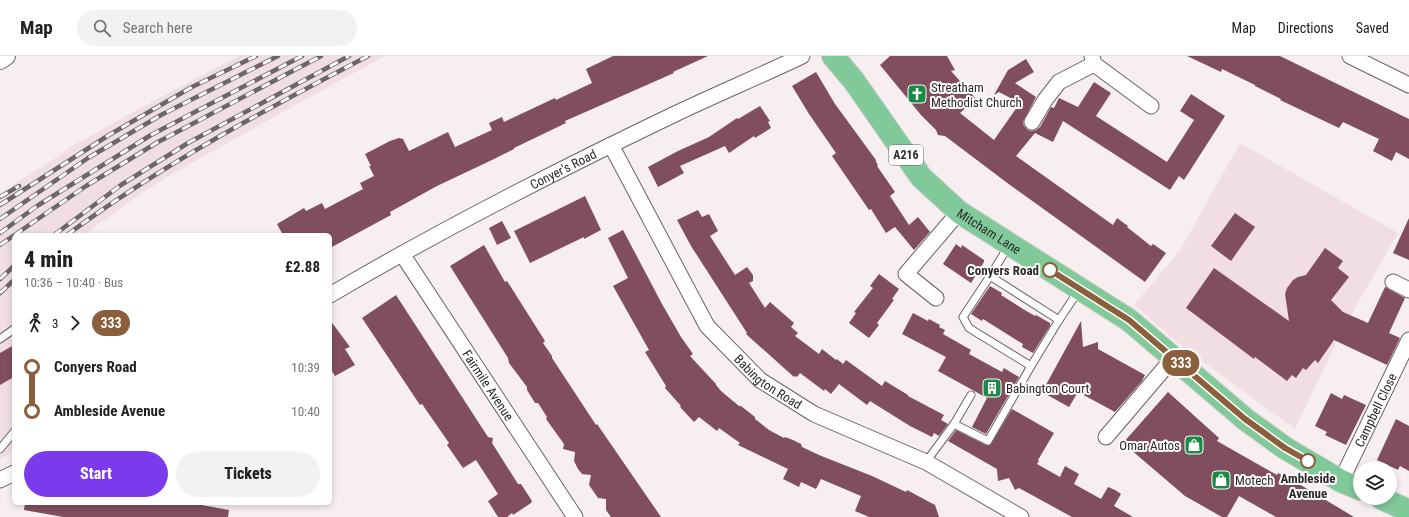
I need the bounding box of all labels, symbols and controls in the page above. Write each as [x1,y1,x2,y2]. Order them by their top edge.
search box [77,10,357,46]
text: Map [20,16,53,39]
icon: search [91,17,113,39]
text: Search here [123,19,193,37]
text: Map [1232,20,1256,36]
text: Directions [1278,20,1334,36]
text: Saved [1356,20,1389,36]
place label: Streatham Methodist Church [931,80,1022,110]
church icon: Streatham Methodist Church [906,83,928,105]
road number: A216 [889,145,923,165]
street label: Conyer's Road [527,146,599,192]
street label: Mitcham Lane [954,206,1024,257]
text: 4 min [24,247,73,272]
text: £2.88 [285,258,320,276]
marker: Conyers Road [1042,262,1058,278]
place label: Conyers Road [967,263,1039,278]
text: 10:36 – 10:40 · Bus [24,275,123,290]
icon: walk [24,312,46,334]
icon: forward [64,312,86,334]
text: 333 [100,315,122,331]
text: 3 [52,316,58,331]
street label: Fairmile Avenue [459,347,517,424]
line badge: 333 [1158,350,1204,376]
street label: Babington Road [731,351,804,412]
text: 333 [1170,355,1192,371]
text: Conyers Road [54,358,137,376]
text: 10:39 [291,360,320,375]
street label: Campbell Close [1352,371,1400,449]
building icon: Babington Court [981,377,1003,399]
place label: Babington Court [1006,381,1089,396]
text: Ambleside Avenue [54,402,165,420]
text: 10:40 [291,404,320,419]
shop icon: Omar Autos [1183,434,1205,456]
place label: Omar Autos [1119,438,1180,453]
button: Start [24,451,168,497]
button: Tickets [176,451,320,497]
marker: Ambleside Avenue [1300,453,1316,469]
map controls [1353,461,1397,505]
button: layers [1353,461,1397,505]
shop icon: Motech [1210,469,1232,491]
place label: Ambleside Avenue [1281,471,1335,501]
place label: Motech [1235,473,1274,488]

